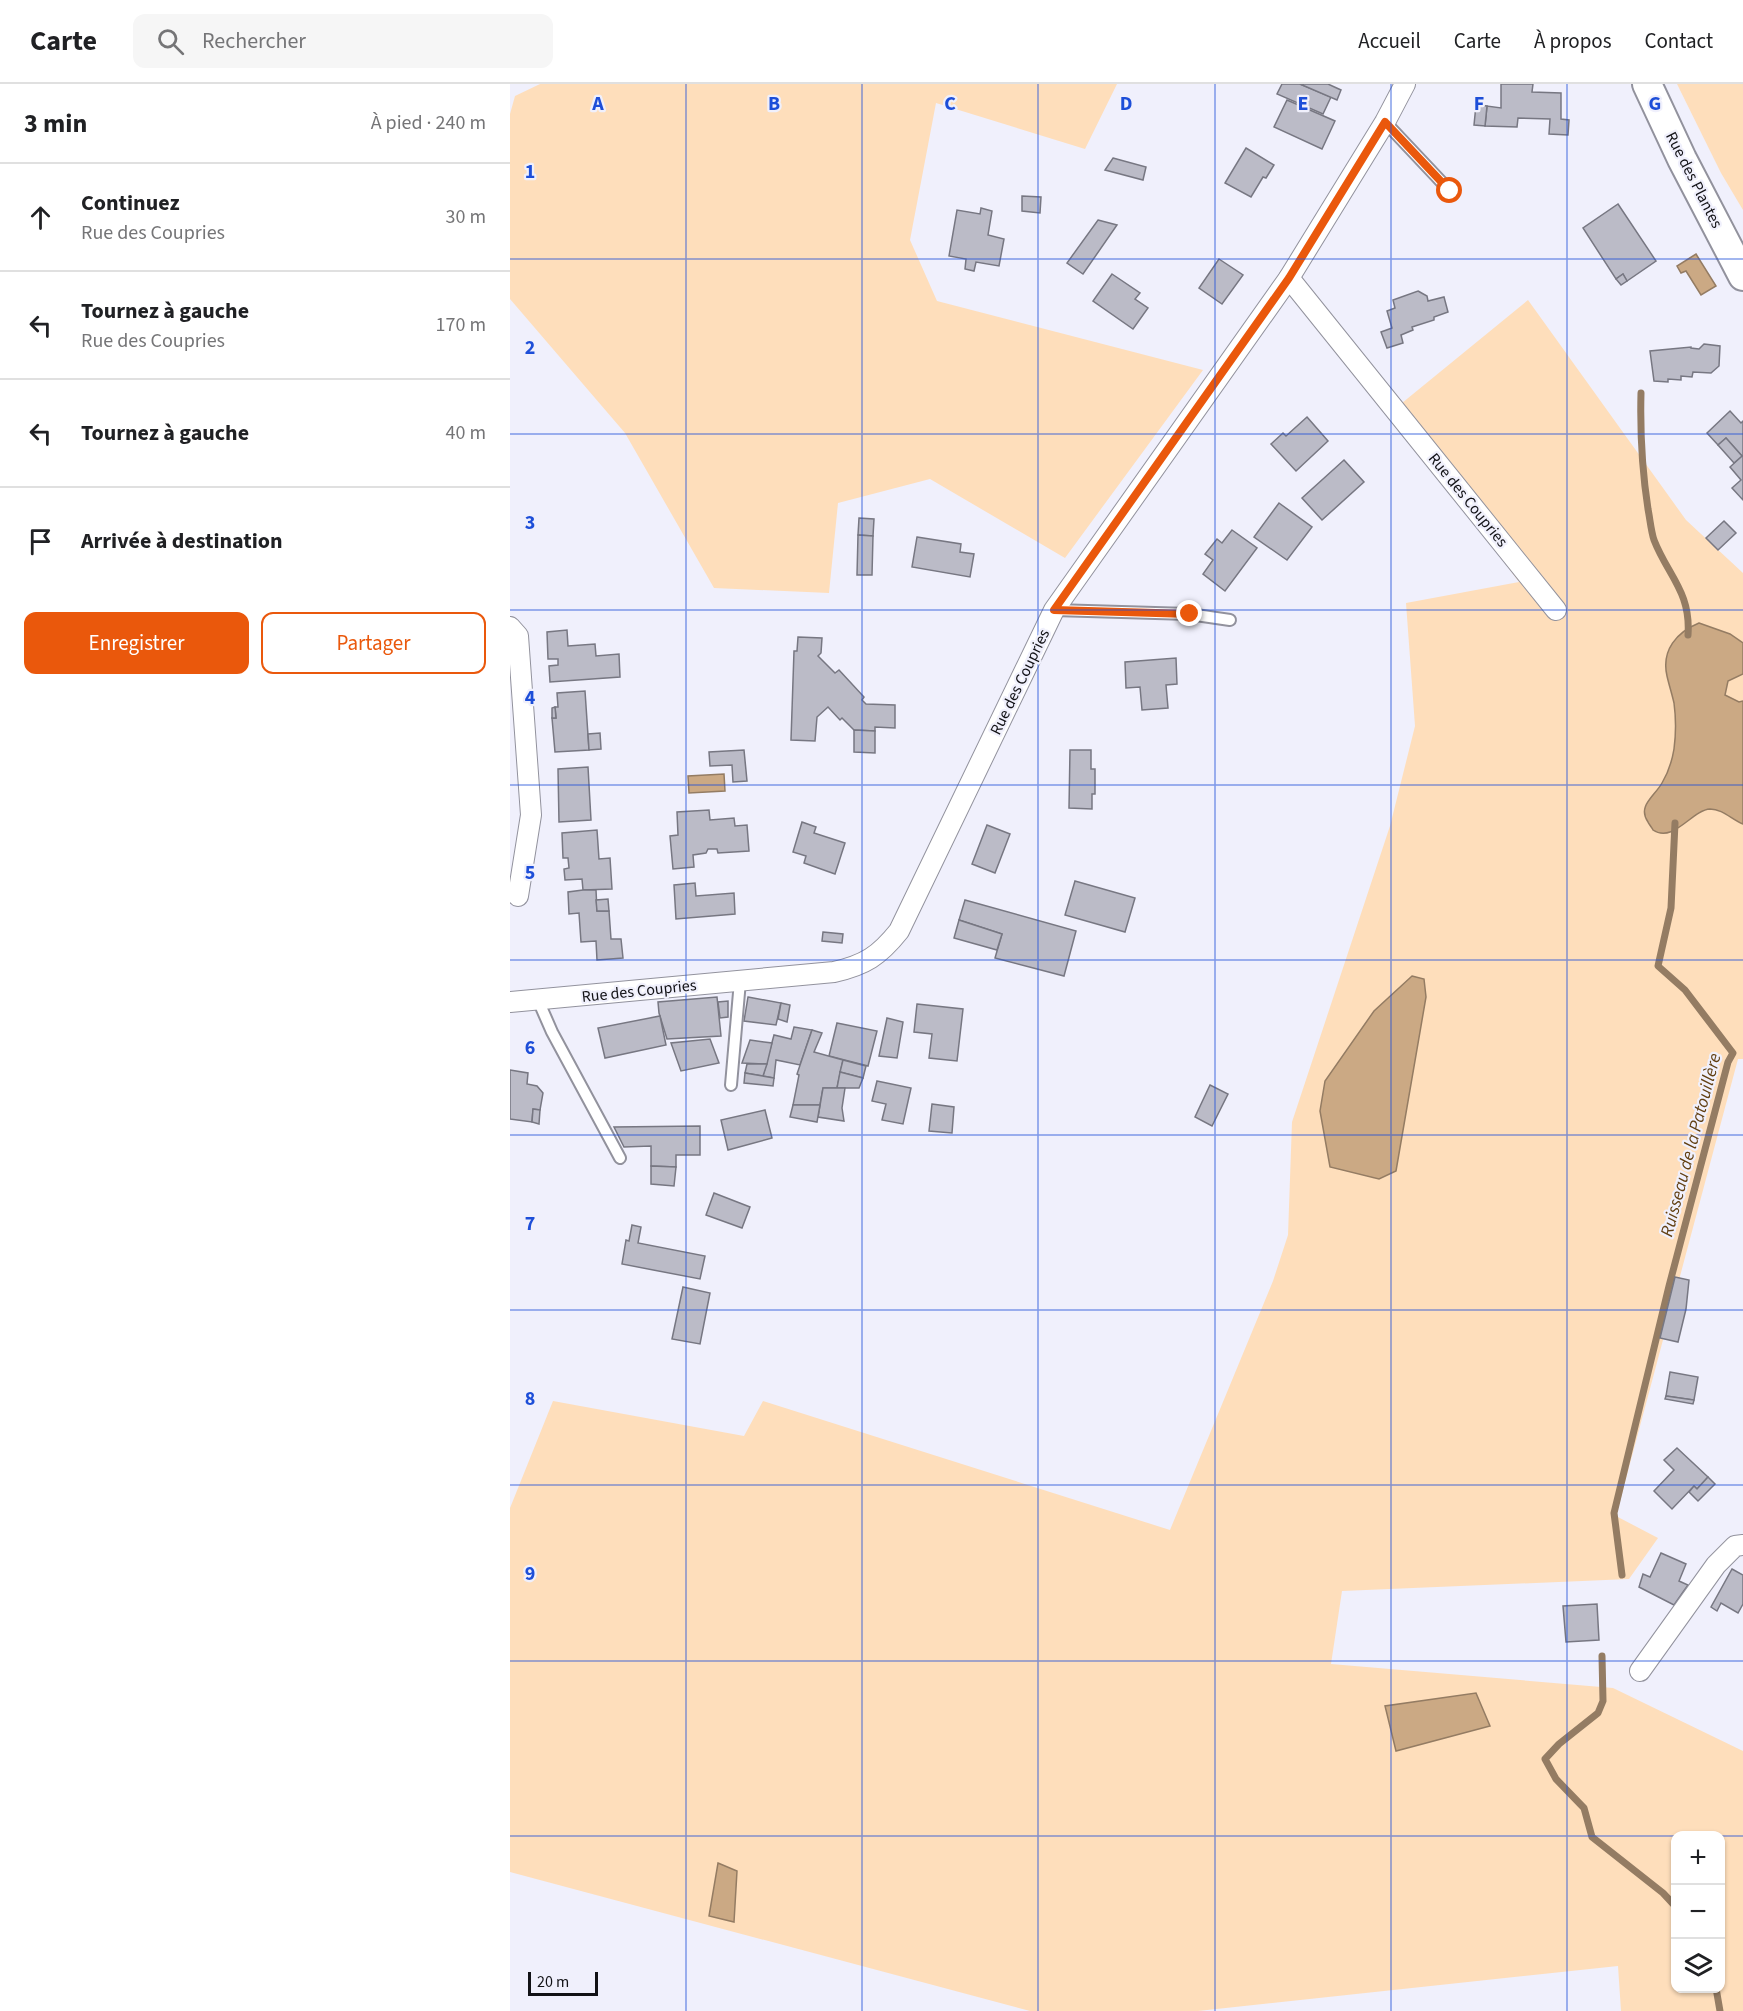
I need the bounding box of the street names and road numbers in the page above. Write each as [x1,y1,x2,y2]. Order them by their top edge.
street label: Rue des Plantes [1660,128,1728,232]
street label: Rue des Coupries [1423,448,1513,552]
street label: Rue des Coupries [985,625,1055,739]
street label: Rue des Coupries [581,974,698,1008]

